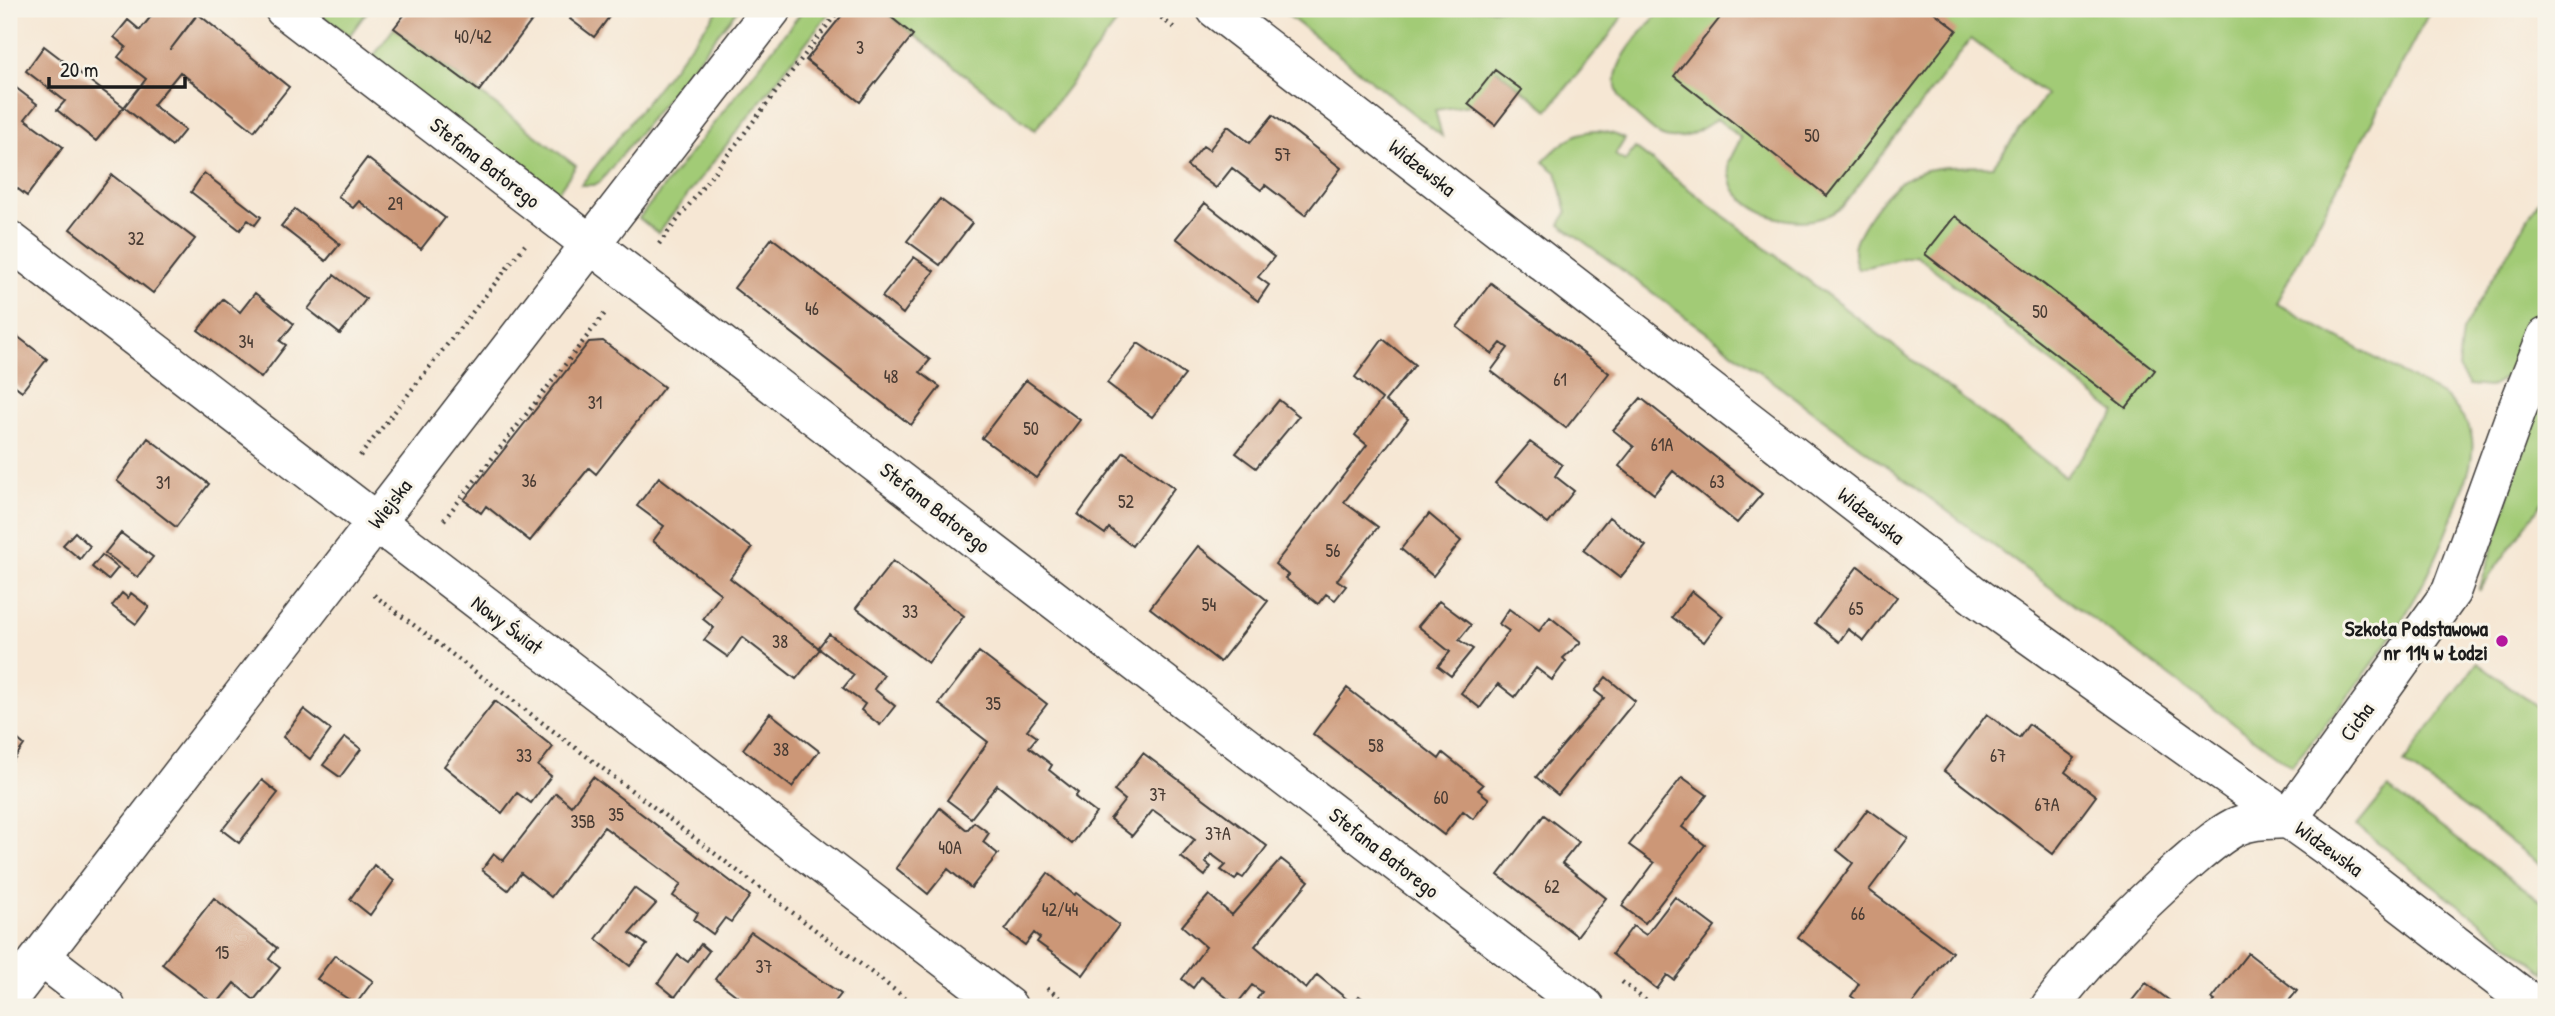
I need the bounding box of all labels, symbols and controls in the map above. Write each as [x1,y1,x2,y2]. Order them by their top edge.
house number: 40/42 [454,24,492,49]
house number: 3 [856,35,864,60]
scale bar [49,46,186,90]
text: 20 m [60,55,98,84]
street label: Stefana Batorego [424,110,546,215]
house number: 50 [1804,123,1820,148]
street label: Widzewska [1383,132,1462,203]
house number: 57 [1275,142,1291,167]
house number: 29 [387,191,403,216]
house number: 32 [128,226,145,251]
house number: 46 [805,296,819,321]
house number: 50 [2032,299,2048,324]
house number: 34 [239,329,254,354]
house number: 48 [884,364,898,389]
house number: 61 [1553,367,1567,392]
house number: 31 [588,390,602,415]
house number: 50 [1023,416,1039,441]
house number: 61A [1651,432,1673,457]
street label: Stefana Batorego [874,455,996,560]
house number: 36 [521,468,537,493]
house number: 63 [1709,469,1725,494]
house number: 31 [156,470,170,495]
street label: Wiejska [361,473,418,535]
street label: Widzewska [1832,480,1911,551]
house number: 52 [1118,489,1135,514]
house number: 56 [1326,538,1340,563]
street label: Nowy Świat [466,588,550,662]
house number: 54 [1202,592,1216,617]
house number: 65 [1849,596,1864,621]
house number: 33 [902,599,918,624]
place label: Szkoła Podstawowa nr 114 w Łodzi [2345,614,2489,667]
house number: 38 [772,629,788,654]
marker: Szkoła Podstawowa nr 114 w Łodzi [2494,633,2510,649]
house number: 35 [985,691,1001,716]
street label: Cicha [2333,696,2380,747]
house number: 58 [1368,733,1384,758]
house number: 38 [773,737,789,762]
house number: 33 [516,743,532,768]
house number: 67 [1990,743,2006,768]
house number: 37 [1150,782,1167,807]
house number: 60 [1433,785,1449,810]
house number: 67A [2035,792,2060,817]
street label: Stefana Batorego [1323,800,1445,905]
house number: 35 [608,802,624,827]
house number: 35B [571,809,595,834]
street label: Widzewska [2289,814,2369,883]
house number: 37A [1205,821,1231,846]
house number: 40A [938,835,962,860]
house number: 62 [1544,874,1560,899]
house number: 42/44 [1042,897,1078,922]
house number: 66 [1851,901,1865,926]
house number: 15 [215,940,229,965]
house number: 37 [756,954,773,979]

